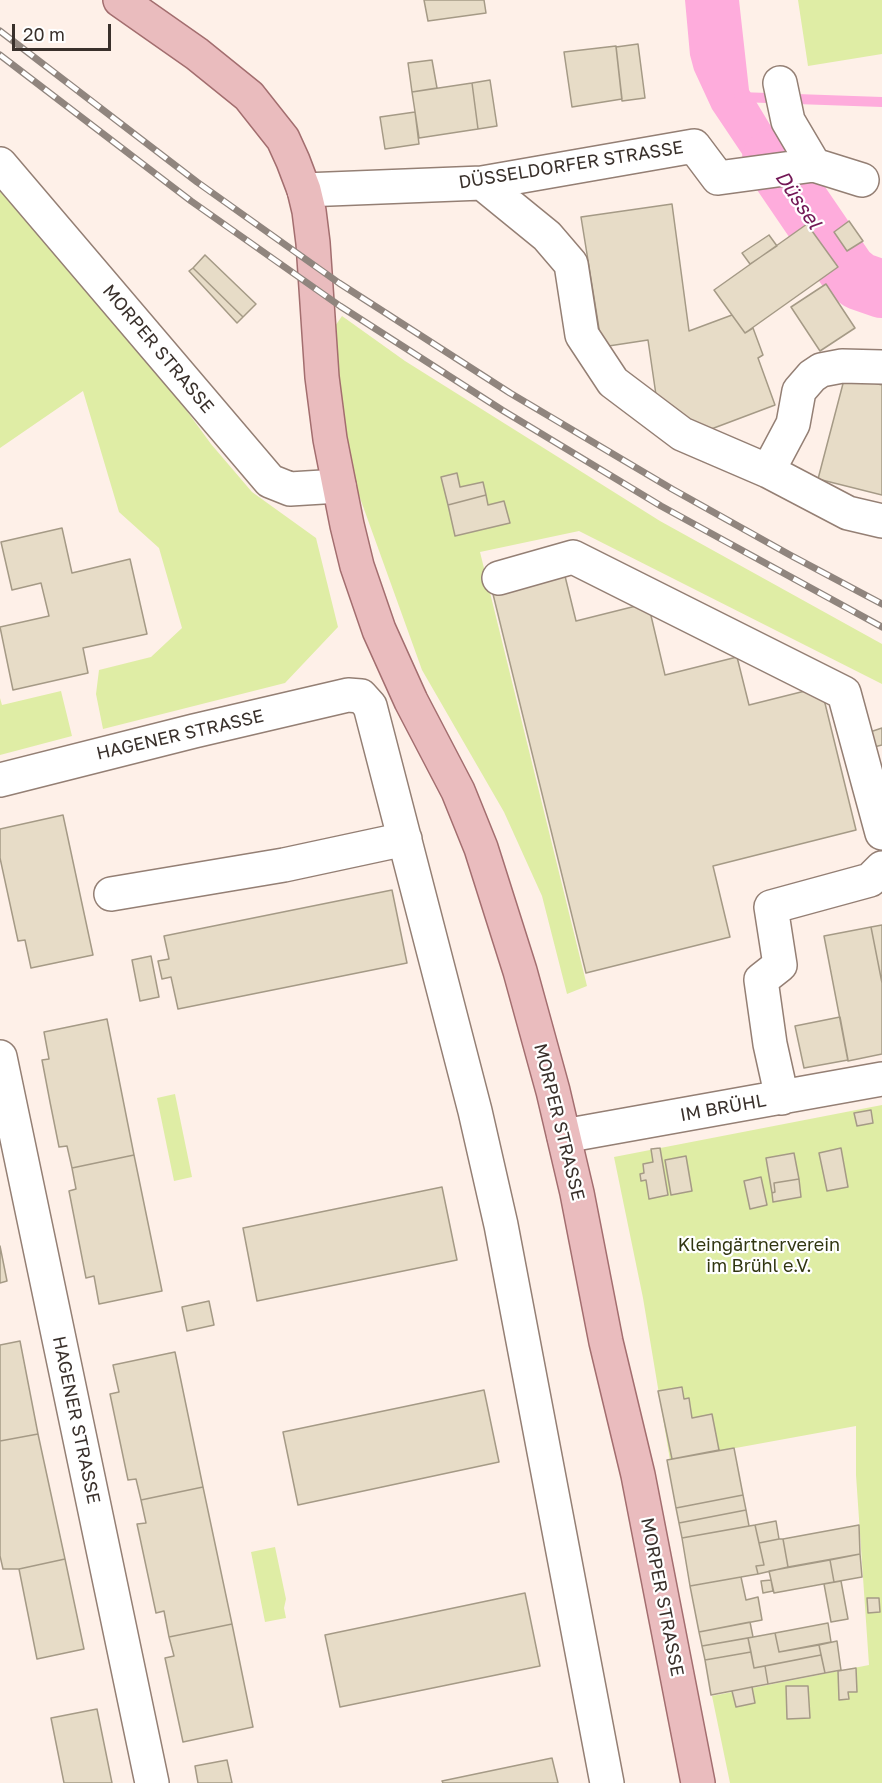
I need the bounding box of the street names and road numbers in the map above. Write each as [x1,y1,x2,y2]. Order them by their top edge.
street label: DÜSSELDORFER STRASSE [457,137,685,193]
street label: MORPER STRASSE [98,280,218,418]
street label: HAGENER STRASSE [94,705,266,765]
street label: MORPER STRASSE [529,1041,589,1203]
street label: IM BRÜHL [678,1090,768,1126]
street label: HAGENER STRASSE [48,1334,104,1506]
street label: MORPER STRASSE [636,1516,688,1678]

